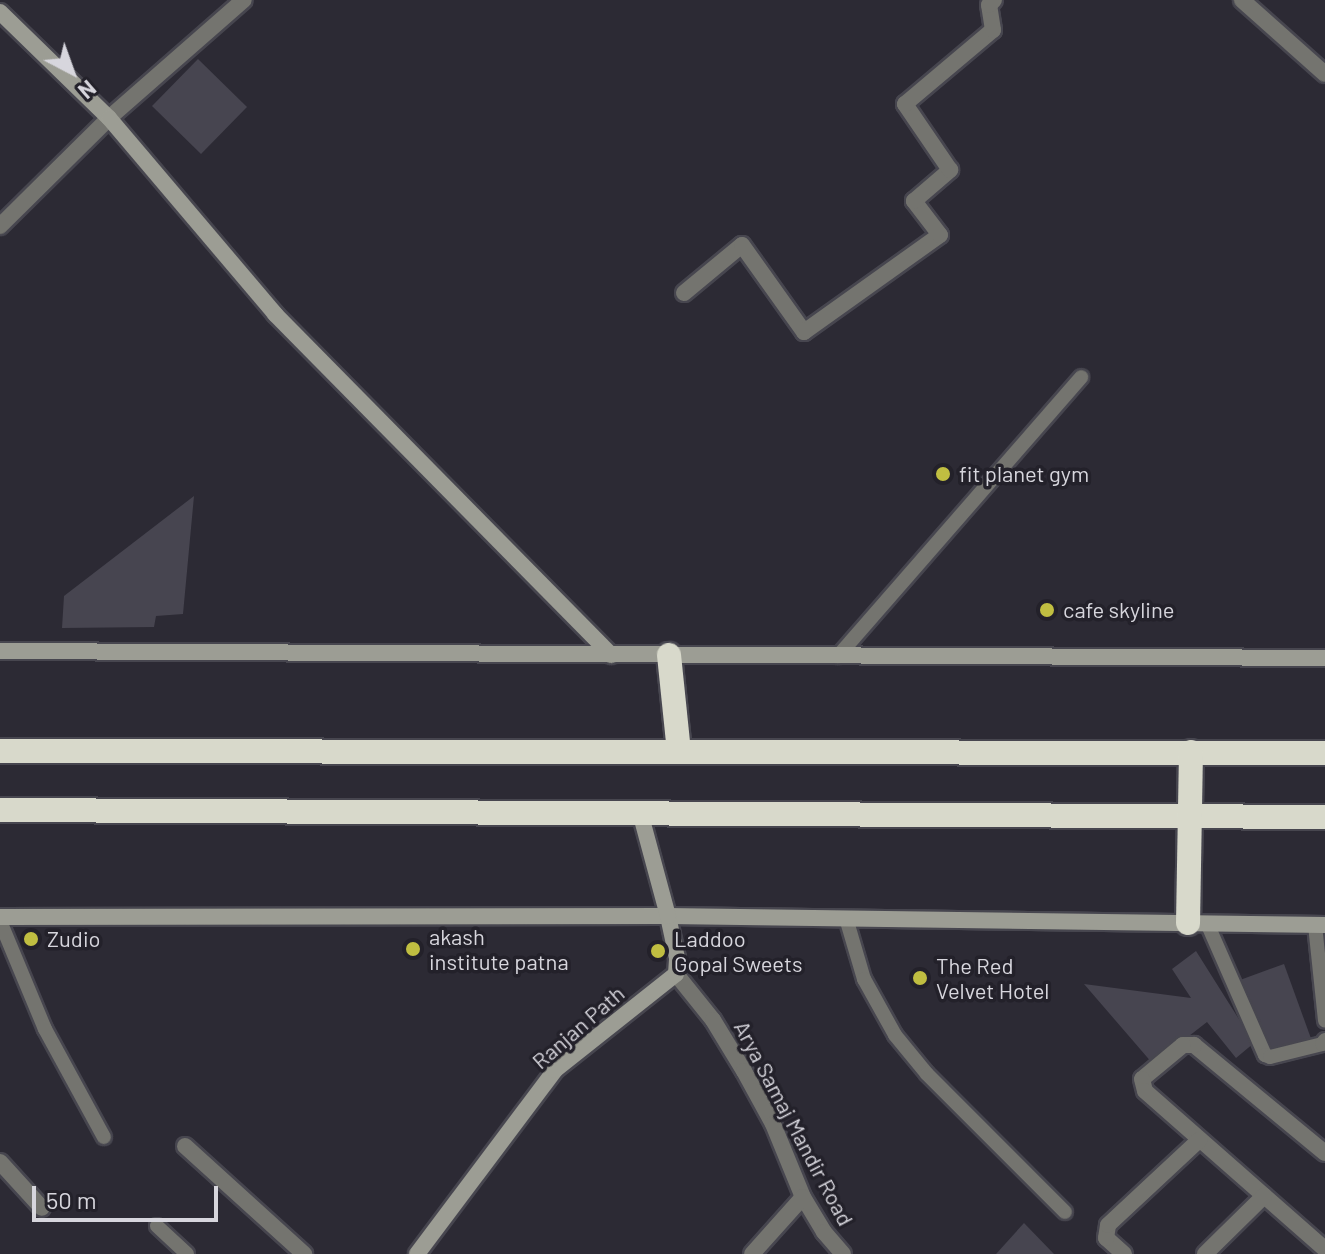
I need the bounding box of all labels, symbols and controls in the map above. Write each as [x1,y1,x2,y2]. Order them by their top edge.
north arrow [32,32,112,112]
text: N [74,75,102,105]
place label: fit planet gym [959,461,1089,487]
marker: fit planet gym [934,465,952,483]
place label: cafe skyline [1063,597,1174,623]
marker: cafe skyline [1038,601,1056,619]
place label: akash institute patna [429,923,569,974]
place label: Laddoo Gopal Sweets [674,925,803,976]
place label: Zudio [47,926,100,952]
marker: Zudio [22,930,40,948]
marker: akash institute patna [404,940,422,958]
marker: Laddoo Gopal Sweets [649,942,667,960]
place label: The Red Velvet Hotel [936,952,1049,1004]
marker: The Red Velvet Hotel [911,969,929,987]
street label: Ranjan Path [527,980,629,1074]
street label: Arya Samaj Mandir Road [729,1016,859,1230]
scale bar [36,1170,222,1220]
text: 50 m [46,1185,97,1214]

